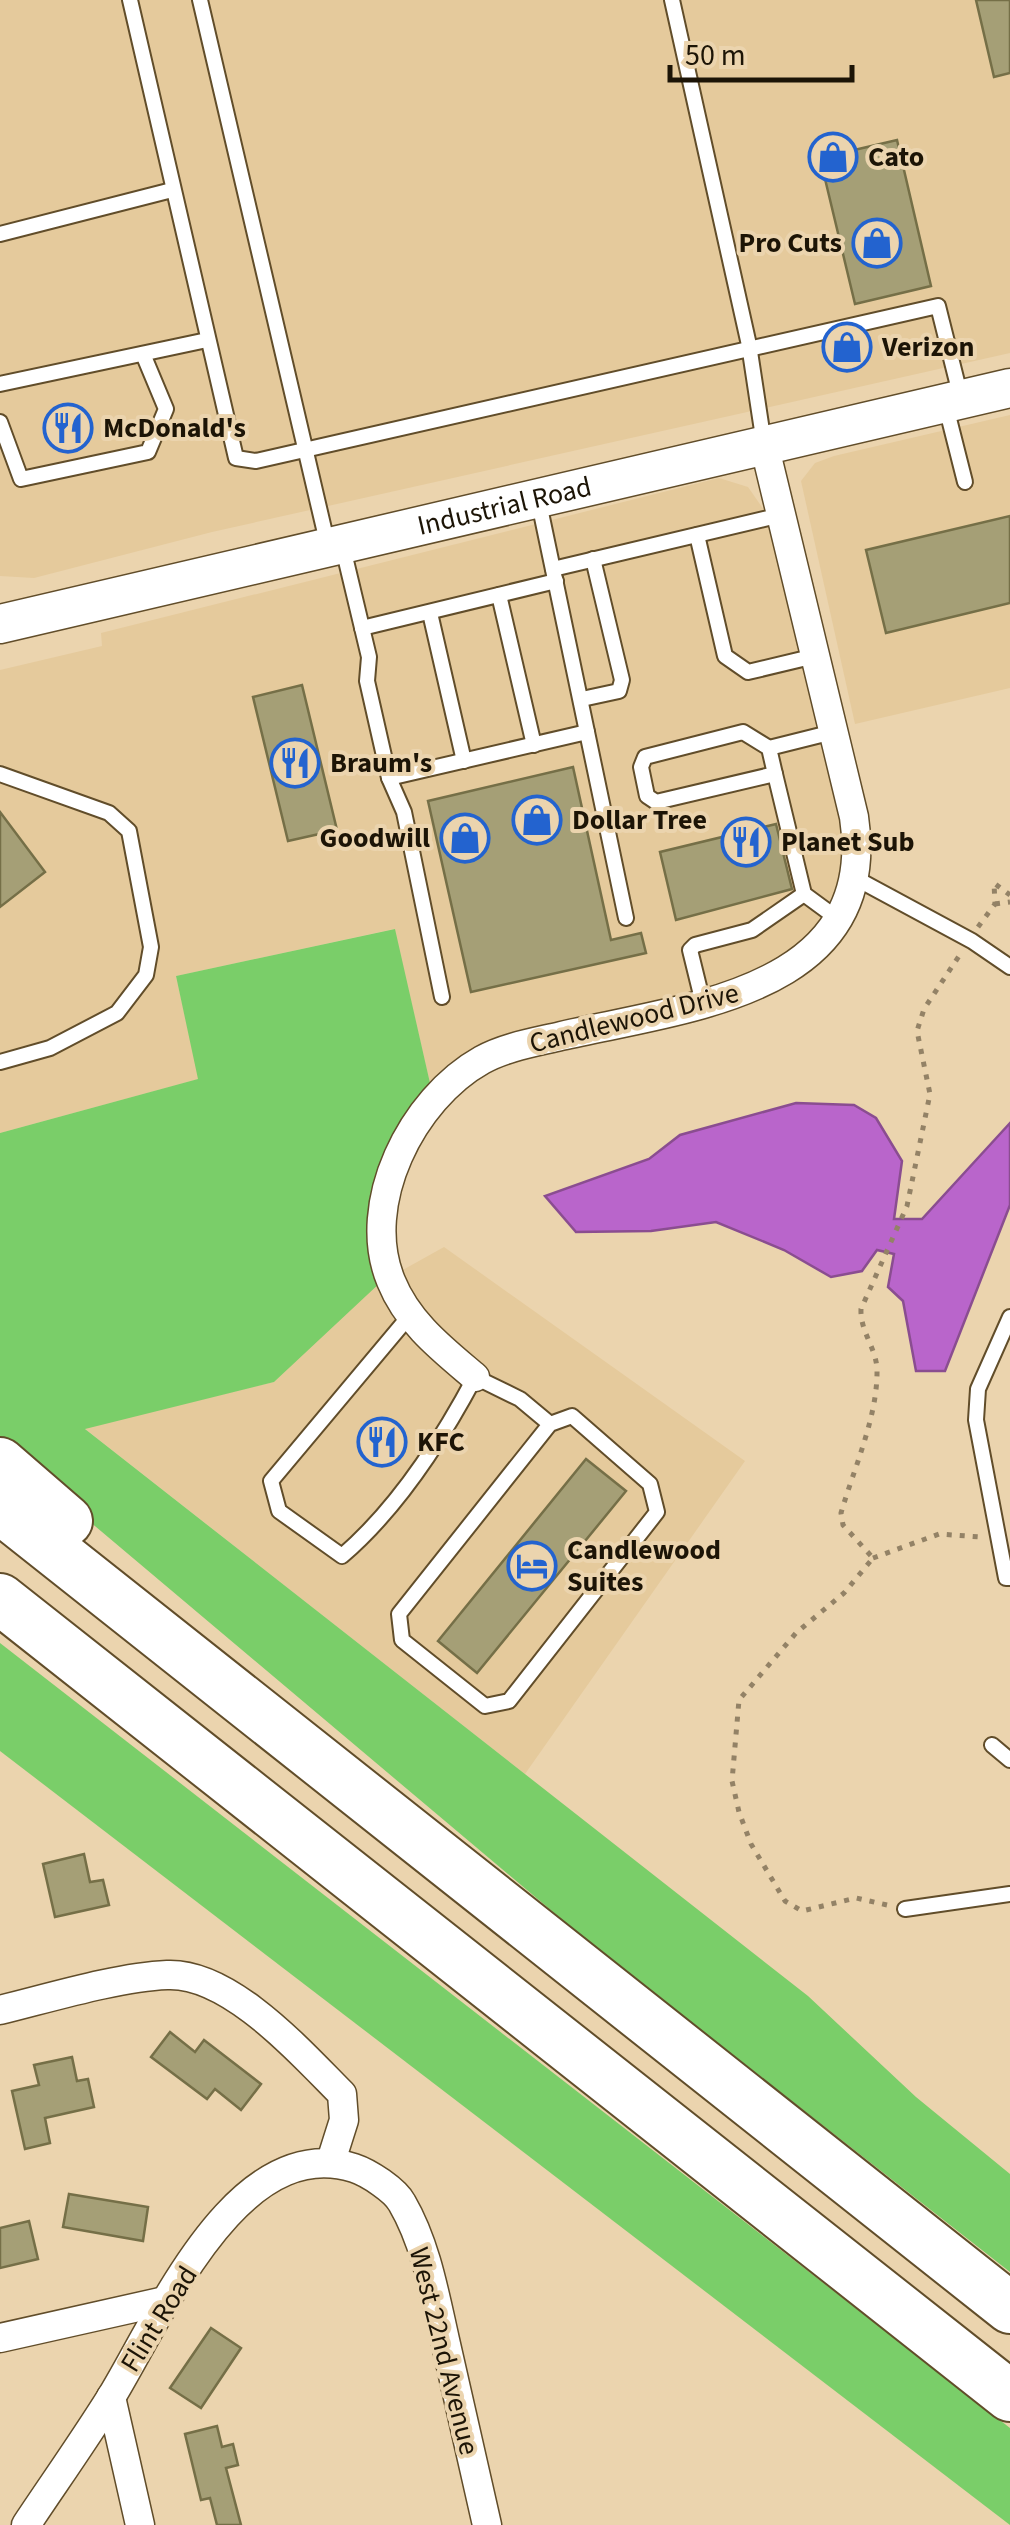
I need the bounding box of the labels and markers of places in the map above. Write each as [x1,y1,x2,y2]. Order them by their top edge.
shop icon: Cato [807,131,859,183]
place label: Cato [868,137,924,177]
shop icon: Pro Cuts [851,217,903,269]
place label: Pro Cuts [739,223,842,263]
shop icon: Verizon [821,321,873,373]
place label: Verizon [881,327,975,367]
restaurant icon: McDonald's [42,402,94,454]
place label: McDonald's [103,408,246,448]
restaurant icon: Braum's [269,737,321,789]
place label: Braum's [330,743,432,783]
shop icon: Dollar Tree [511,794,563,846]
place label: Dollar Tree [572,800,707,840]
shop icon: Goodwill [439,812,491,864]
restaurant icon: Planet Sub [720,816,772,868]
place label: Goodwill [320,818,430,858]
place label: Planet Sub [781,822,915,862]
restaurant icon: KFC [356,1416,408,1468]
place label: KFC [417,1422,465,1462]
place label: Candlewood Suites [567,1530,721,1602]
hotel icon: Candlewood Suites [506,1540,558,1592]

